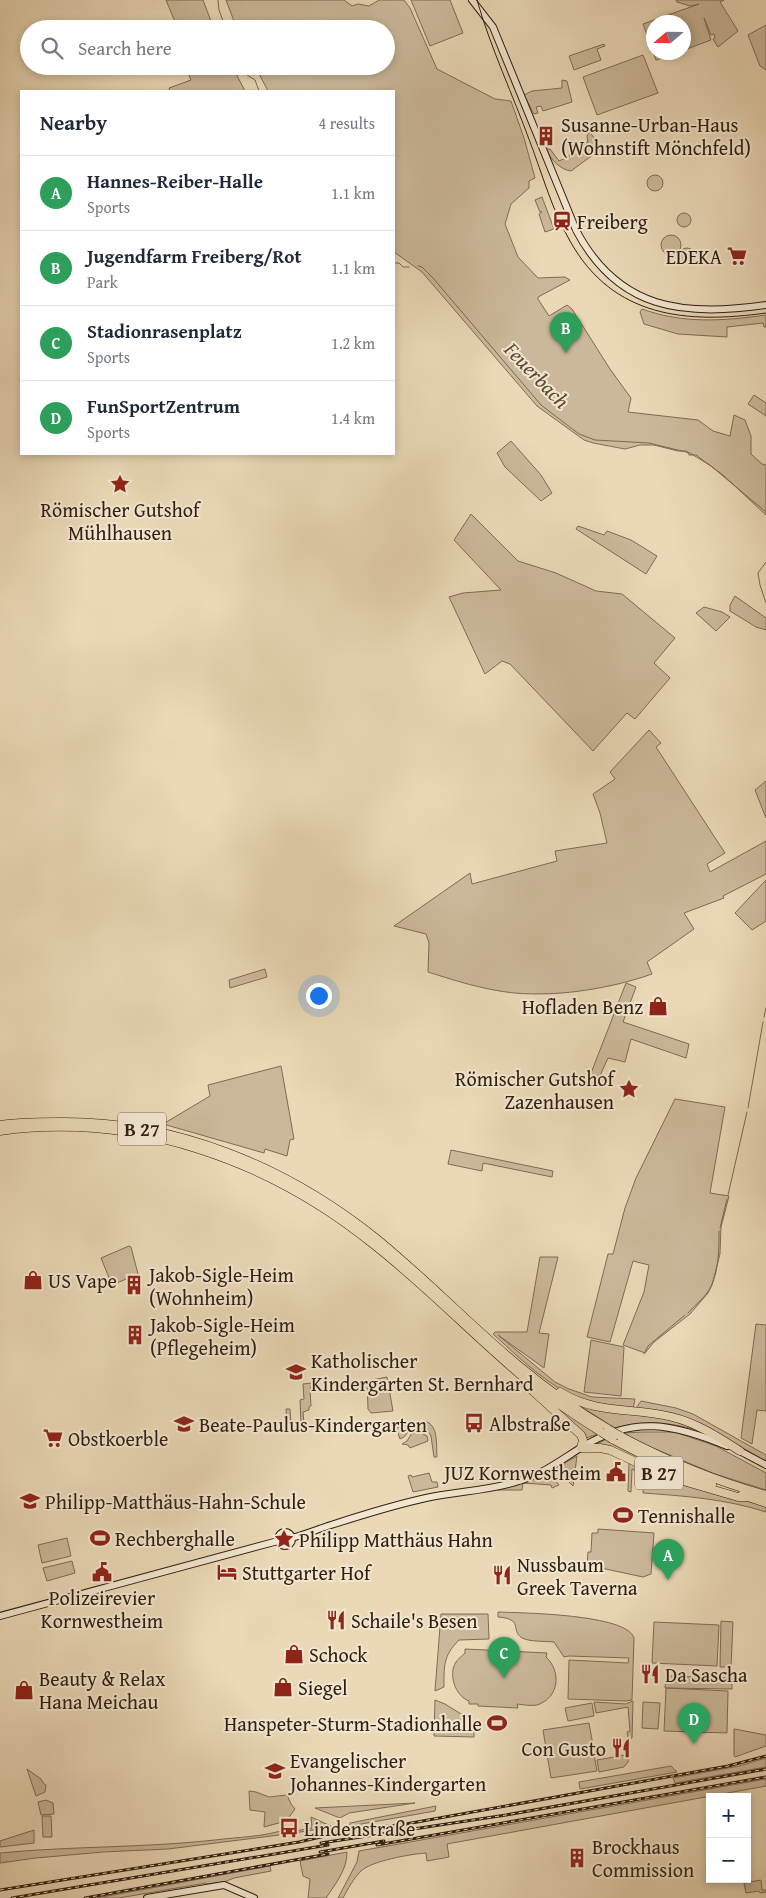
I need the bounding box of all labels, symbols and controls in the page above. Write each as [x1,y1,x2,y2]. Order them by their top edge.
north arrow [646,15,691,60]
search box [20,20,395,75]
icon: search [38,34,66,62]
text: Search here [78,34,172,62]
text: Nearby [40,107,107,138]
place label: Susanne-Urban-Haus (Wohnstift Mönchfeld) [561,110,751,162]
text: 4 results [318,111,375,135]
building icon: Susanne-Urban-Haus (Wohnstift Mönchfeld) [535,125,557,147]
text: Hannes-Reiber-Halle [87,167,263,195]
text: A [51,181,61,205]
text: 1.1 km [331,181,375,205]
text: Sports [87,195,130,219]
place label: Freiberg [577,207,648,236]
station icon: Freiberg [551,210,573,232]
text: Jugendfarm Freiberg/Rot [87,242,302,270]
place label: EDEKA [666,242,722,271]
supermarket icon: EDEKA [726,245,748,267]
text: B [51,256,61,280]
text: 1.1 km [331,256,375,280]
text: Park [87,270,118,294]
pin: B [550,312,582,353]
text: Stadionrasenplatz [87,317,242,345]
text: C [51,331,61,355]
text: 1.2 km [331,331,375,355]
water label: Feuerbach [496,334,577,416]
text: Sports [87,345,130,369]
text: FunSportZentrum [87,392,240,420]
text: D [51,406,61,430]
text: 1.4 km [331,406,375,430]
text: Sports [87,420,130,444]
place icon: Römischer Gutshof Mühlhausen [109,473,131,495]
place label: Römischer Gutshof Mühlhausen [41,495,202,547]
your location [306,983,332,1009]
place label: Hofladen Benz [522,992,643,1021]
shop icon: Hofladen Benz [647,995,669,1017]
place label: Römischer Gutshof Zazenhausen [455,1064,617,1116]
place icon: Römischer Gutshof Zazenhausen [618,1078,640,1100]
road number: B 27 [118,1112,166,1146]
place label: Jakob-Sigle-Heim (Wohnheim) [146,1260,294,1312]
place label: US Vape [48,1266,117,1295]
shop icon: US Vape [22,1269,44,1291]
building icon: Jakob-Sigle-Heim (Wohnheim) [123,1274,145,1296]
place label: Jakob-Sigle-Heim (Pflegeheim) [147,1310,295,1362]
building icon: Jakob-Sigle-Heim (Pflegeheim) [124,1324,146,1346]
place label: Katholischer Kindergarten St. Bernhard [311,1346,534,1398]
school or university icon: Katholischer Kindergarten St. Bernhard [285,1361,307,1383]
place label: Albstraße [489,1409,571,1438]
place label: Beate-Paulus-Kindergarten [199,1410,427,1439]
bus stop icon: Albstraße [463,1412,485,1434]
school or university icon: Beate-Paulus-Kindergarten [173,1413,195,1435]
place label: Obstkoerble [68,1424,168,1453]
supermarket icon: Obstkoerble [42,1427,64,1449]
road number: B 27 [635,1456,683,1490]
place label: JUZ Kornwestheim [441,1458,602,1487]
public building icon: JUZ Kornwestheim [605,1461,627,1483]
place label: Philipp-Matthäus-Hahn-Schule [45,1487,306,1516]
school or university icon: Philipp-Matthäus-Hahn-Schule [19,1490,41,1512]
place label: Tennishalle [638,1501,735,1530]
sports icon: Tennishalle [612,1504,634,1526]
place label: Rechberghalle [115,1524,235,1553]
place label: Philipp Matthäus Hahn [299,1525,493,1554]
sports icon: Rechberghalle [89,1527,111,1549]
place icon: Philipp Matthäus Hahn [273,1528,295,1550]
pin: A [652,1539,684,1580]
place label: Nussbaum Greek Taverna [517,1550,638,1602]
place label: Stuttgarter Hof [242,1558,373,1587]
public building icon: Polizeirevier Kornwestheim [91,1561,113,1583]
hotel icon: Stuttgarter Hof [216,1561,238,1583]
restaurant icon: Nussbaum Greek Taverna [491,1564,513,1586]
place label: Polizeirevier Kornwestheim [41,1583,164,1635]
place label: Schaile's Besen [351,1606,477,1635]
restaurant icon: Schaile's Besen [325,1609,347,1631]
pin: C [488,1637,520,1678]
place label: Schock [309,1640,368,1669]
shop icon: Schock [283,1643,305,1665]
place label: Da Sascha [665,1660,748,1689]
restaurant icon: Da Sascha [639,1663,661,1685]
place label: Beauty & Relax Hana Meichau [39,1664,166,1716]
place label: Siegel [298,1673,348,1702]
shop icon: Siegel [272,1676,294,1698]
shop icon: Beauty & Relax Hana Meichau [13,1679,35,1701]
pin: D [678,1703,710,1744]
place label: Hanspeter-Sturm-Stadionhalle [224,1709,482,1738]
sports icon: Hanspeter-Sturm-Stadionhalle [486,1712,508,1734]
place label: Con Gusto [521,1734,606,1763]
restaurant icon: Con Gusto [610,1737,632,1759]
place label: Evangelischer Johannes-Kindergarten [287,1746,486,1798]
school or university icon: Evangelischer Johannes-Kindergarten [264,1760,286,1782]
map controls [706,1793,751,1883]
button: + [706,1793,751,1838]
place label: Lindenstraße [304,1814,416,1843]
bus stop icon: Lindenstraße [278,1817,300,1839]
place label: Brockhaus Commission [592,1832,694,1884]
button: − [706,1838,751,1883]
building icon: Brockhaus Commission [566,1847,588,1869]

